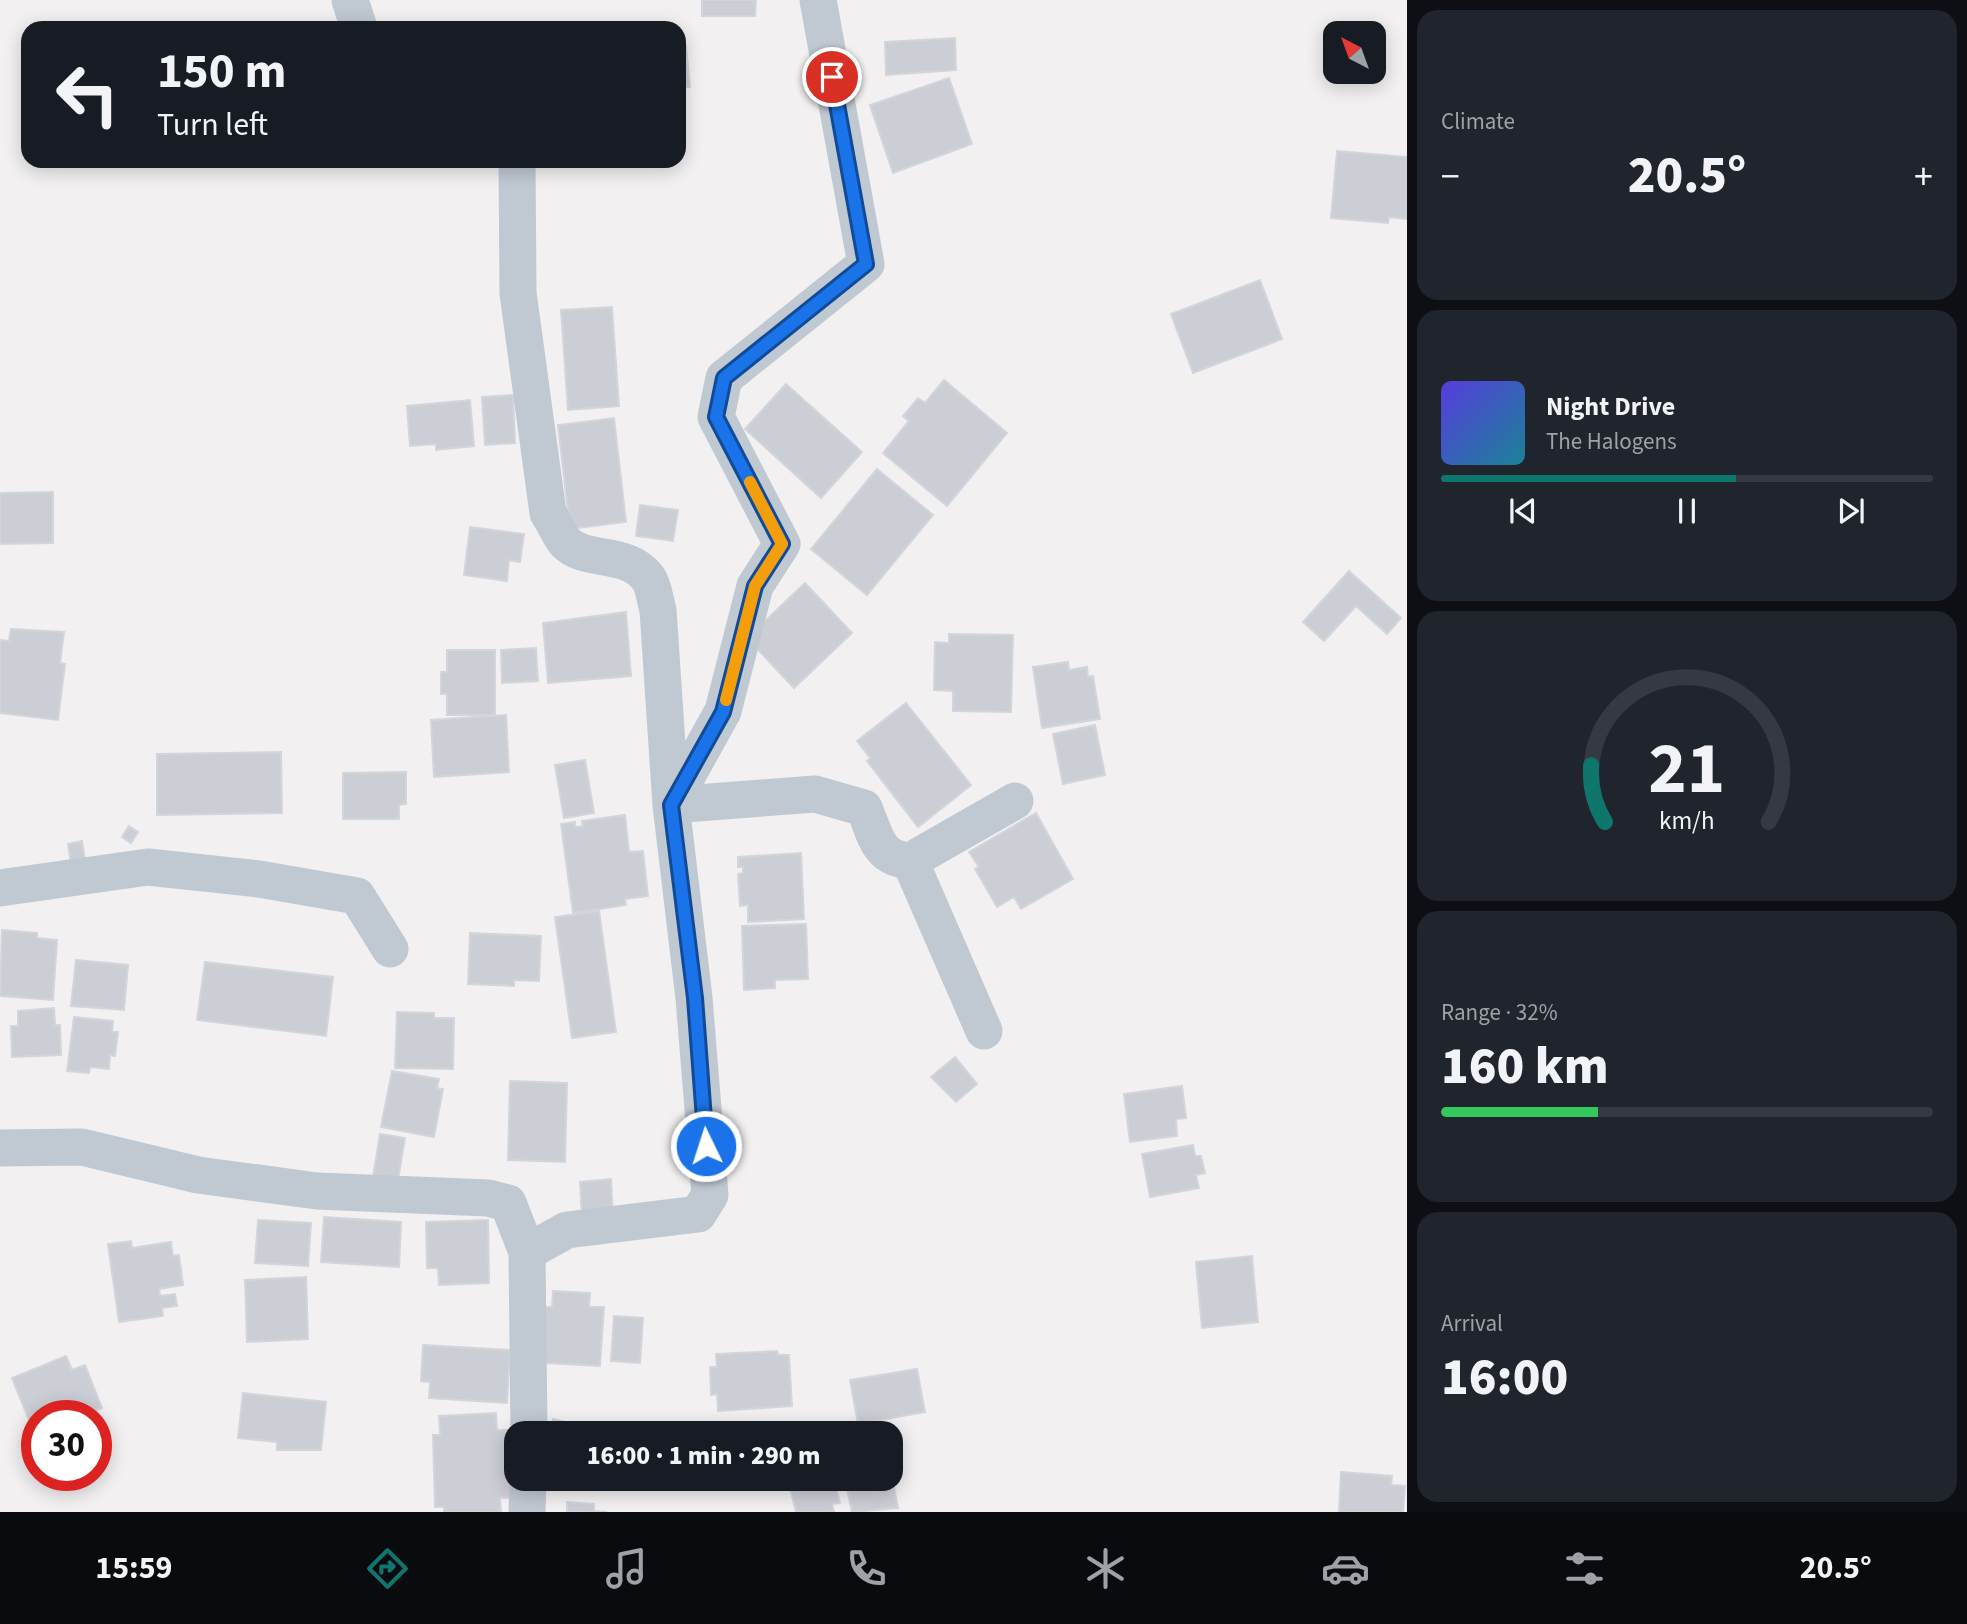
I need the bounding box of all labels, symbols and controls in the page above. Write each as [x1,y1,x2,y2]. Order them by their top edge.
north arrow [1323,21,1386,84]
map controls [1323,21,1386,84]
text: 150 m [157,37,286,107]
pin [802,47,862,107]
icon: left [42,49,133,140]
icon: arrive [813,58,851,96]
text: Turn left [157,102,268,148]
text: Climate [1441,105,1515,138]
text: 20.5° [1628,139,1746,213]
text: − [1441,150,1460,204]
text: + [1914,150,1933,204]
text: Night Drive [1546,388,1675,425]
text: The Halogens [1546,425,1677,458]
icon: previous [1504,492,1542,530]
icon: pause [1668,492,1706,530]
icon: next [1832,492,1870,530]
text: 21 [1649,717,1725,821]
text: km/h [1659,803,1715,839]
text: Range · 32% [1441,996,1558,1029]
text: 160 km [1441,1030,1609,1104]
position arrow [669,1109,743,1183]
text: Arrival [1441,1307,1503,1340]
text: 16:00 [1441,1341,1568,1415]
speed limit sign: 30 [21,1400,112,1491]
text: 16:00 · 1 min · 290 m [587,1437,820,1474]
icon: directions [363,1544,412,1593]
icon: music [602,1544,651,1593]
icon: phone [842,1544,891,1593]
icon: climate [1081,1544,1130,1593]
icon: car [1321,1544,1370,1593]
icon: filters [1560,1544,1609,1593]
text: 15:59 [95,1545,172,1591]
text: 20.5° [1800,1545,1872,1591]

